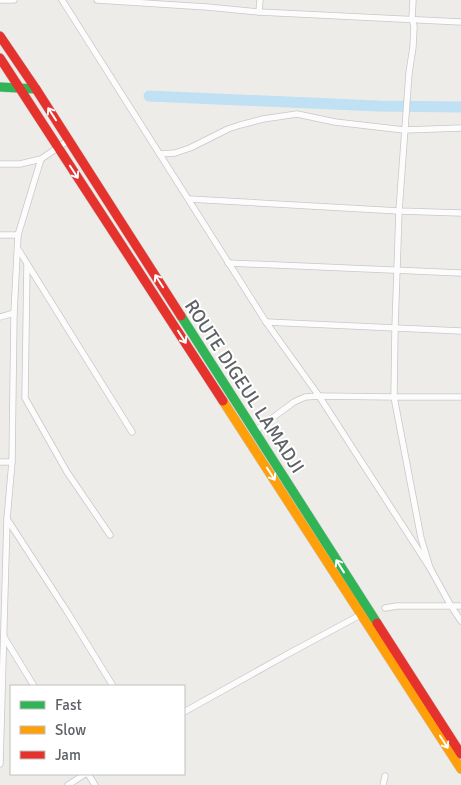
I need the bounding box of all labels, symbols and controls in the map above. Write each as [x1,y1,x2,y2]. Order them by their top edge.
one-way arrow [47,108,57,122]
one-way arrow [69,164,79,178]
one-way arrow [153,274,163,288]
street label: ROUTE DIGEUL LAMADJI [179,295,309,478]
one-way arrow [177,330,187,344]
one-way arrow [266,466,276,480]
one-way arrow [334,559,344,573]
legend [10,685,185,775]
text: Fast [55,696,82,714]
text: Slow [55,721,86,739]
one-way arrow [439,735,449,749]
text: Jam [55,746,81,764]

